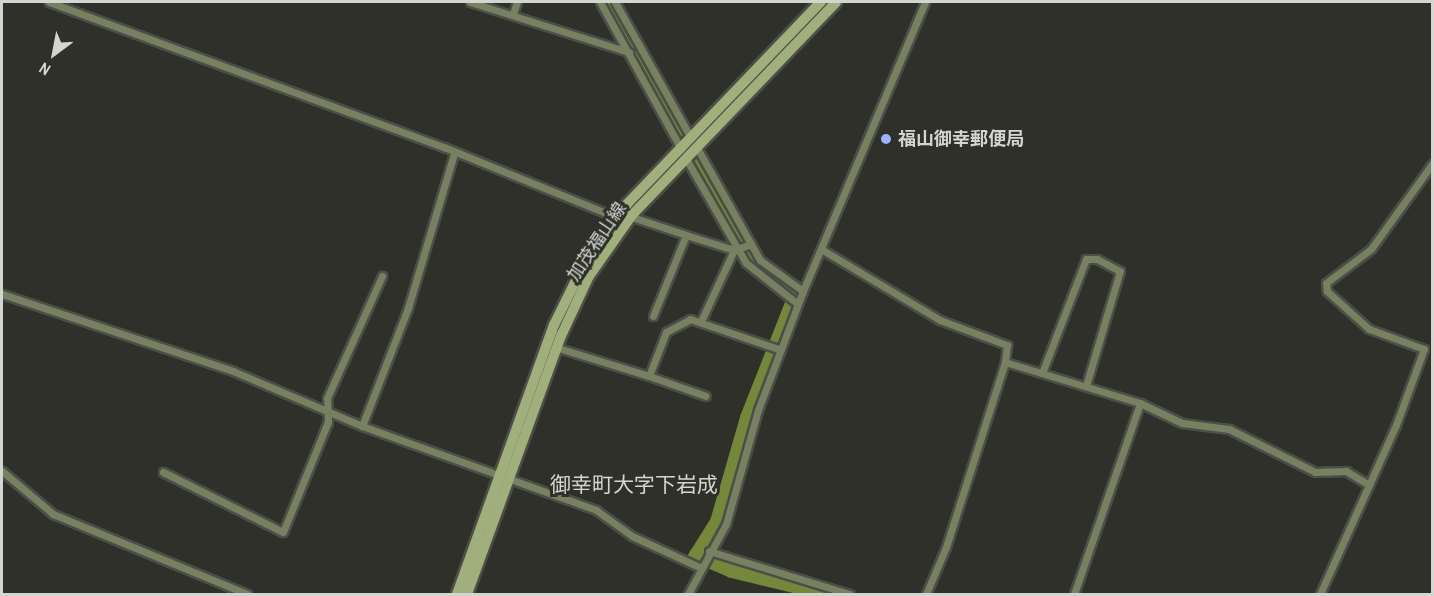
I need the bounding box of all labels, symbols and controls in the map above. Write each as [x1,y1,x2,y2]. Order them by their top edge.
north arrow [24,24,84,84]
text: N [35,57,54,81]
place label: 福山御幸郵便局 [898,128,1024,150]
marker: 福山御幸郵便局 [879,132,893,146]
street label: 加茂福山線 [563,199,631,285]
district label: 御幸町大字下岩成 [550,472,718,498]

